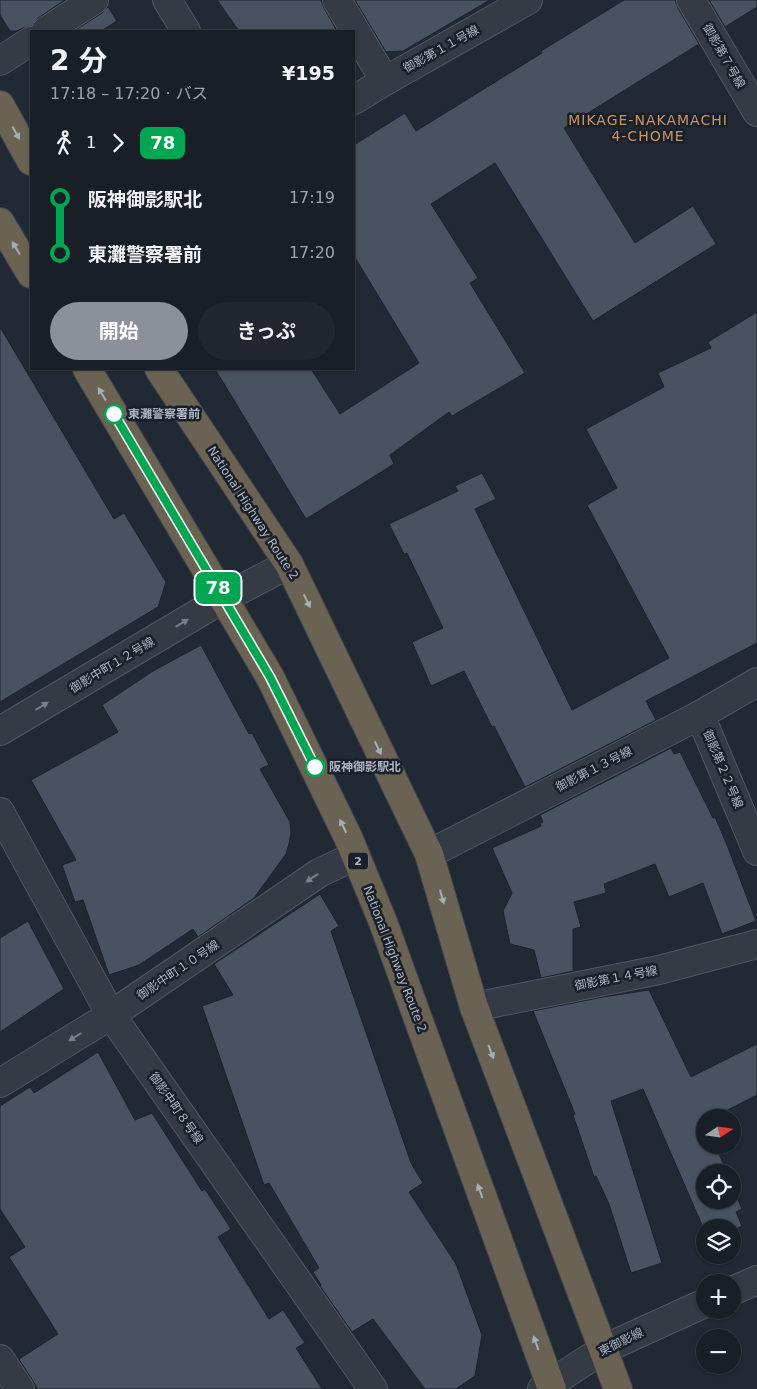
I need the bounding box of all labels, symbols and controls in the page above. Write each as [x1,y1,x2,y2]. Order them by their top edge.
street label: 御影第７号線 [700,21,748,91]
street label: 御影第１１号線 [401,23,481,75]
text: 2 分 [50,44,107,77]
text: ¥195 [282,62,335,84]
text: 17:18 – 17:20 · バス [50,84,208,103]
district label: MIKAGE-NAKAMACHI 4-CHOME [568,112,728,144]
one-way arrow [11,126,20,139]
icon: walk [50,129,78,157]
icon: forward [104,129,132,157]
text: 78 [150,132,175,153]
text: 1 [86,133,96,152]
text: 阪神御影駅北 [88,188,202,210]
text: 17:19 [289,188,335,207]
one-way arrow [11,241,20,254]
text: 東灘警察署前 [88,243,202,265]
text: 17:20 [289,243,335,262]
button: 開始 [50,302,188,360]
button: きっぷ [198,302,335,360]
one-way arrow [98,386,106,401]
marker: 東灘警察署前 [104,404,124,424]
place label: 東灘警察署前 [128,407,200,421]
street label: National Highway Route 2 [205,444,301,582]
line badge: 78 [196,572,240,604]
text: 78 [205,577,231,598]
one-way arrow [303,594,311,609]
one-way arrow [175,619,188,628]
street label: 御影中町１２号線 [67,634,157,696]
one-way arrow [35,701,49,710]
street label: 御影第２２号線 [700,728,746,810]
one-way arrow [374,741,382,755]
street label: 御影第１３号線 [553,744,635,794]
marker: 阪神御影駅北 [305,757,325,777]
place label: 阪神御影駅北 [329,760,401,774]
one-way arrow [338,819,346,833]
road number: 2 [348,852,368,869]
one-way arrow [305,873,319,883]
street label: National Highway Route 2 [361,884,429,1034]
one-way arrow [438,889,446,904]
street label: 御影中町１０号線 [134,937,222,1003]
street label: 御影第１４号線 [573,963,659,993]
one-way arrow [69,1032,82,1042]
one-way arrow [488,1044,495,1059]
street label: 御影中町８号線 [146,1070,206,1146]
north arrow [696,1109,741,1154]
map controls [696,1109,741,1374]
button: locate [696,1164,741,1209]
one-way arrow [476,1183,483,1198]
button: layers [696,1219,741,1264]
button: + [696,1274,741,1319]
street label: 東御影線 [596,1325,646,1359]
button: − [696,1329,741,1374]
one-way arrow [532,1335,540,1350]

